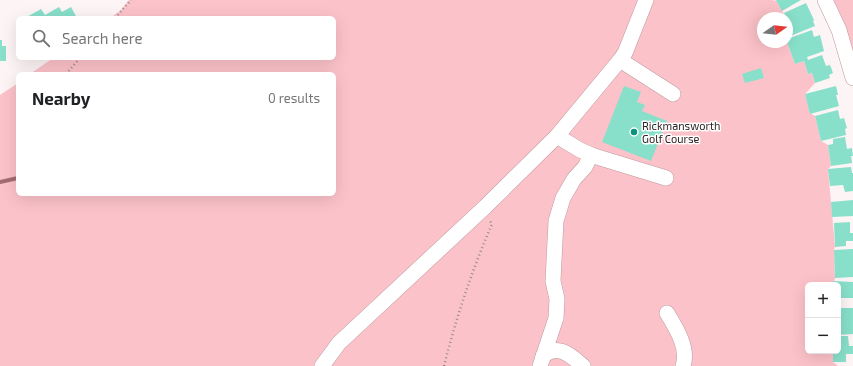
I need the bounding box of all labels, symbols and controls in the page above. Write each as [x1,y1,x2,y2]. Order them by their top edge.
north arrow [757,12,793,48]
search box [16,16,336,60]
icon: search [30,27,52,49]
text: Search here [62,29,143,47]
text: Nearby [32,88,90,108]
text: 0 results [268,90,320,106]
place label: Rickmansworth Golf Course [642,119,720,145]
marker: Rickmansworth Golf Course [629,127,639,137]
map controls [805,282,841,354]
button: + [805,282,841,318]
button: − [805,318,841,354]

